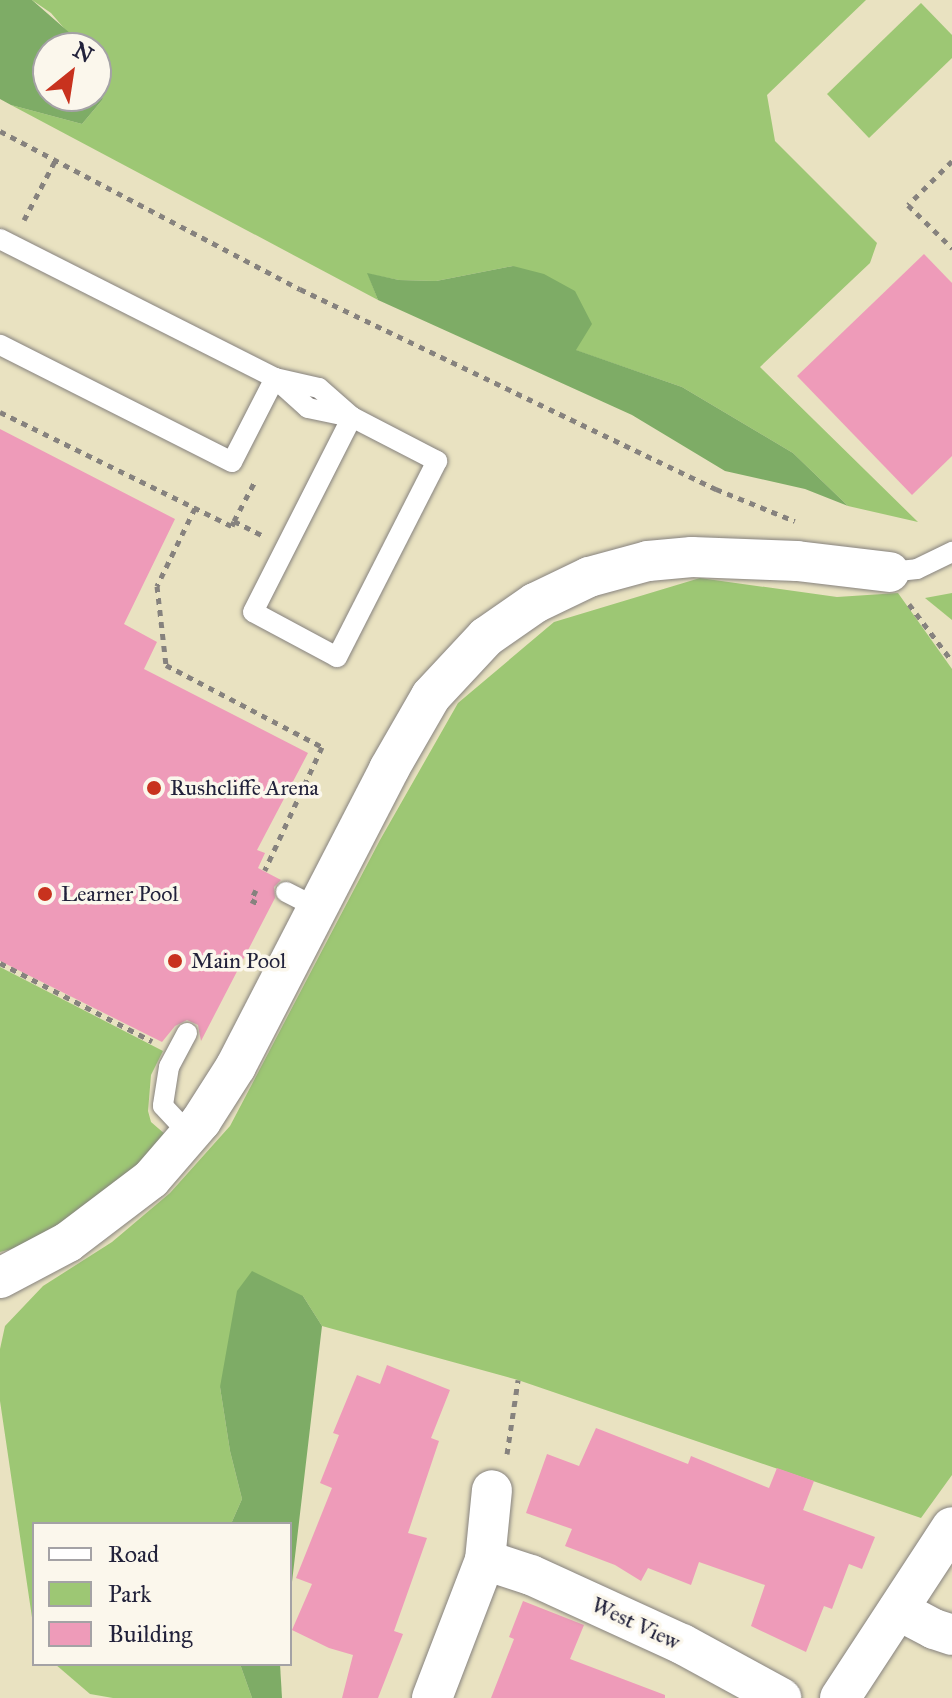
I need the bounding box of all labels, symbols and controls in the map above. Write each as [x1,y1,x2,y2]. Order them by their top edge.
north arrow [32,32,112,112]
text: N [68,36,98,69]
place label: Rushcliffe Arena [170,775,319,801]
marker: Rushcliffe Arena [145,779,163,797]
place label: Learner Pool [61,881,178,907]
marker: Learner Pool [36,885,54,903]
place label: Main Pool [191,948,286,974]
marker: Main Pool [166,952,184,970]
legend [32,1522,292,1666]
text: Road [108,1539,159,1569]
text: Park [108,1579,151,1609]
street label: West View [588,1591,684,1655]
text: Building [108,1619,193,1649]

